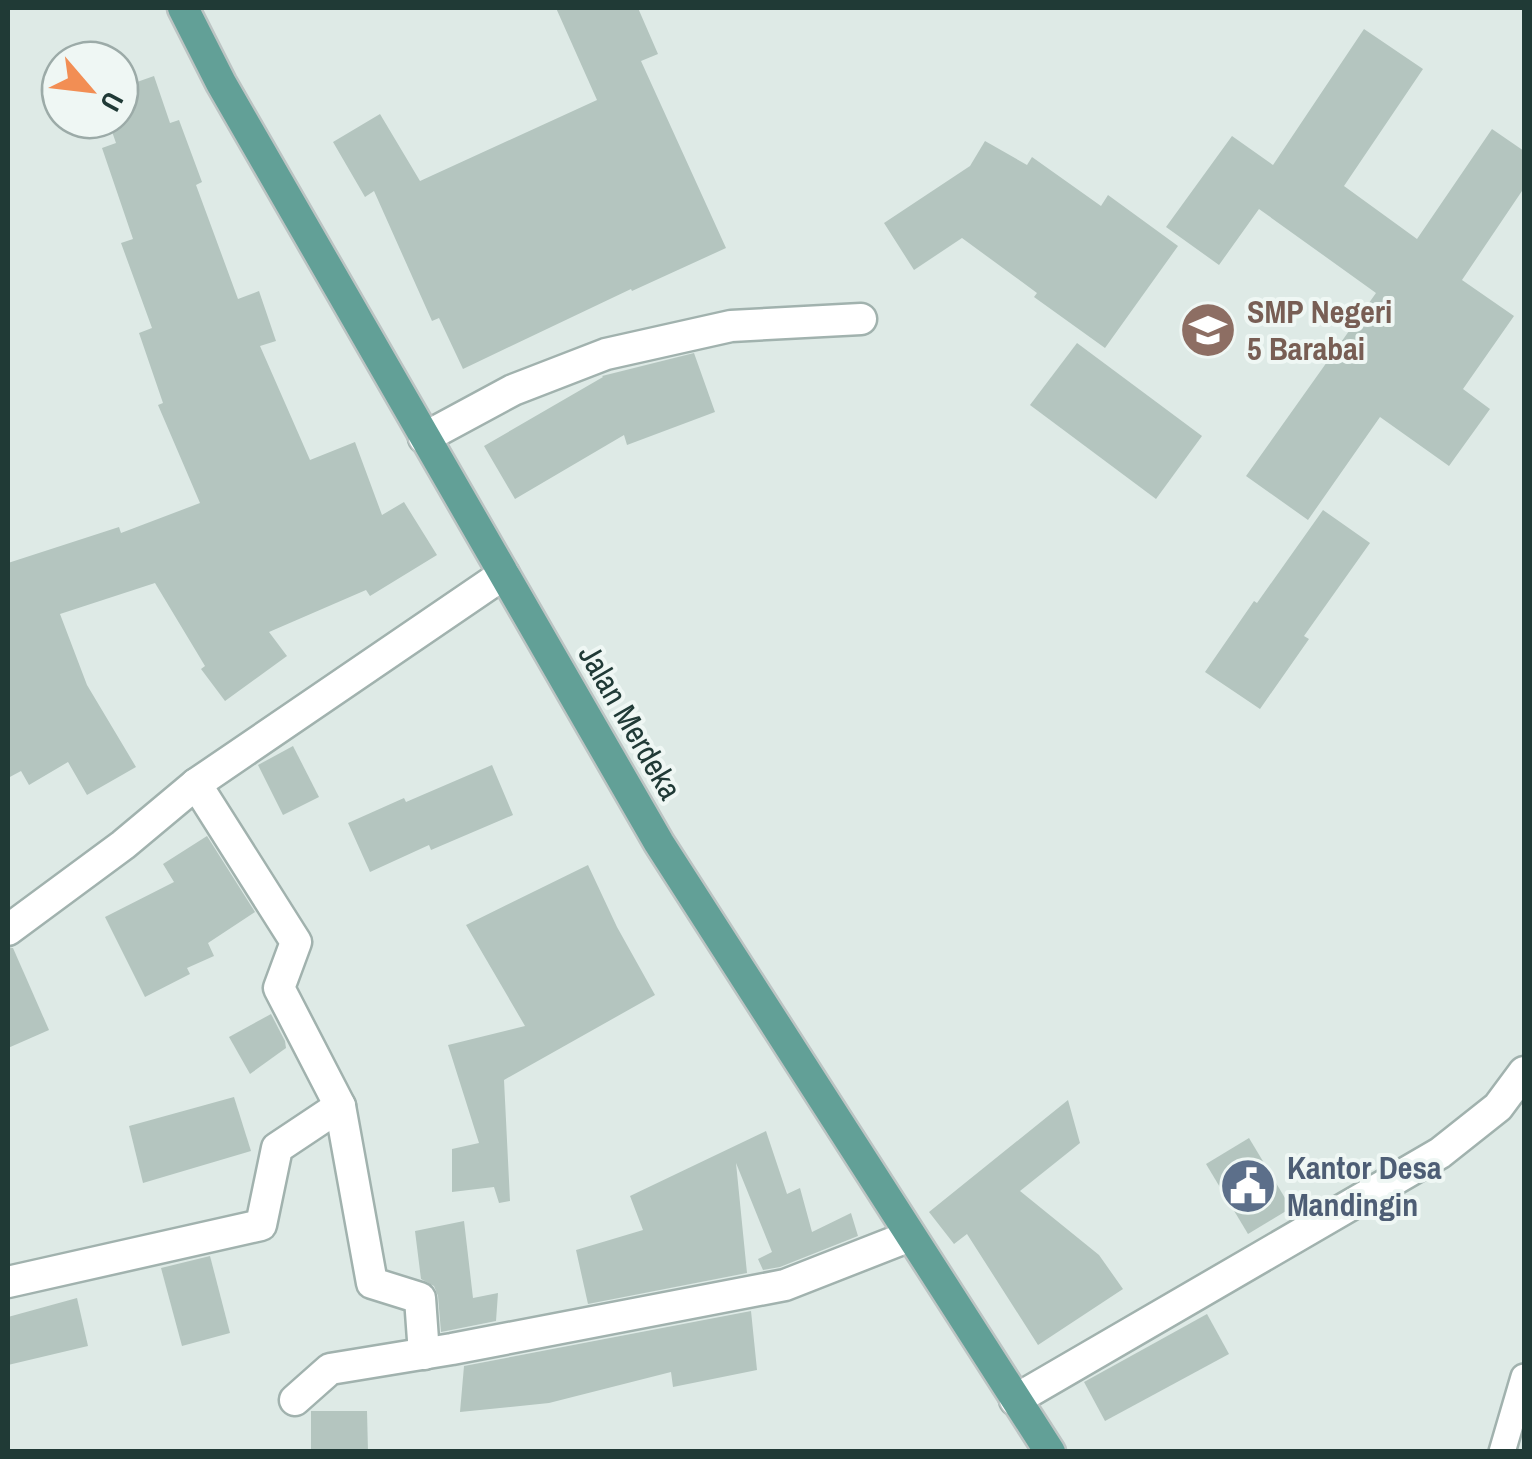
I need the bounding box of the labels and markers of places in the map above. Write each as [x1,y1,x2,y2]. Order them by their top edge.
place label: SMP Negeri 5 Barabai [1247,290,1392,370]
school or university icon: SMP Negeri 5 Barabai [1178,300,1238,360]
place label: Kantor Desa Mandingin [1287,1146,1442,1226]
public building icon: Kantor Desa Mandingin [1218,1156,1278,1216]

